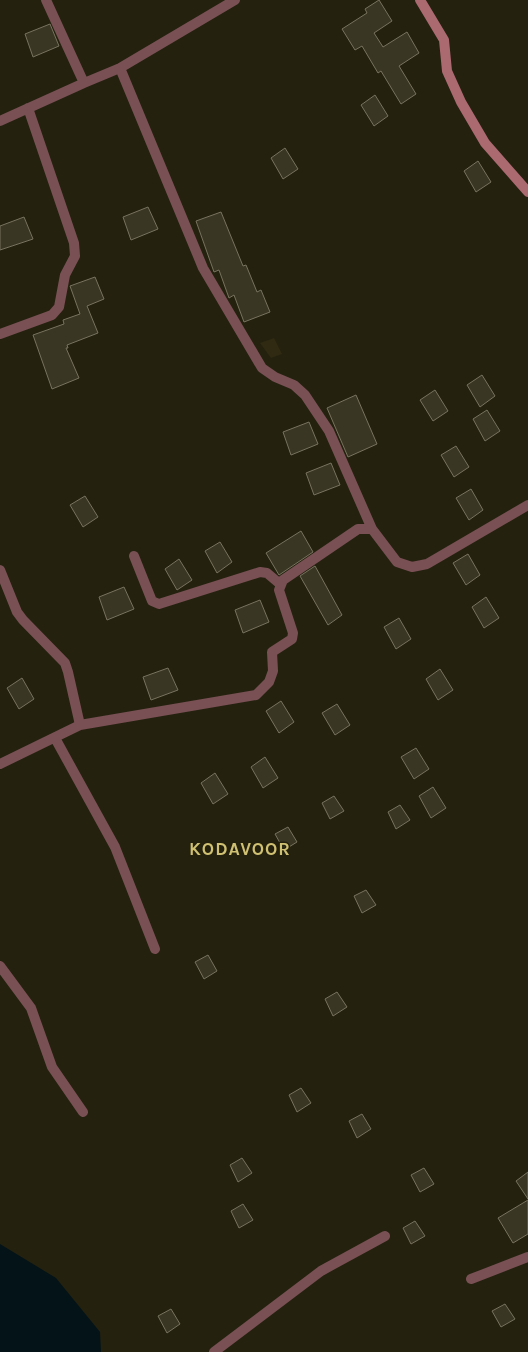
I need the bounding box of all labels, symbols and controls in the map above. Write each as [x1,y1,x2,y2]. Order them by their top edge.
district label: KODAVOOR [189,838,291,860]

